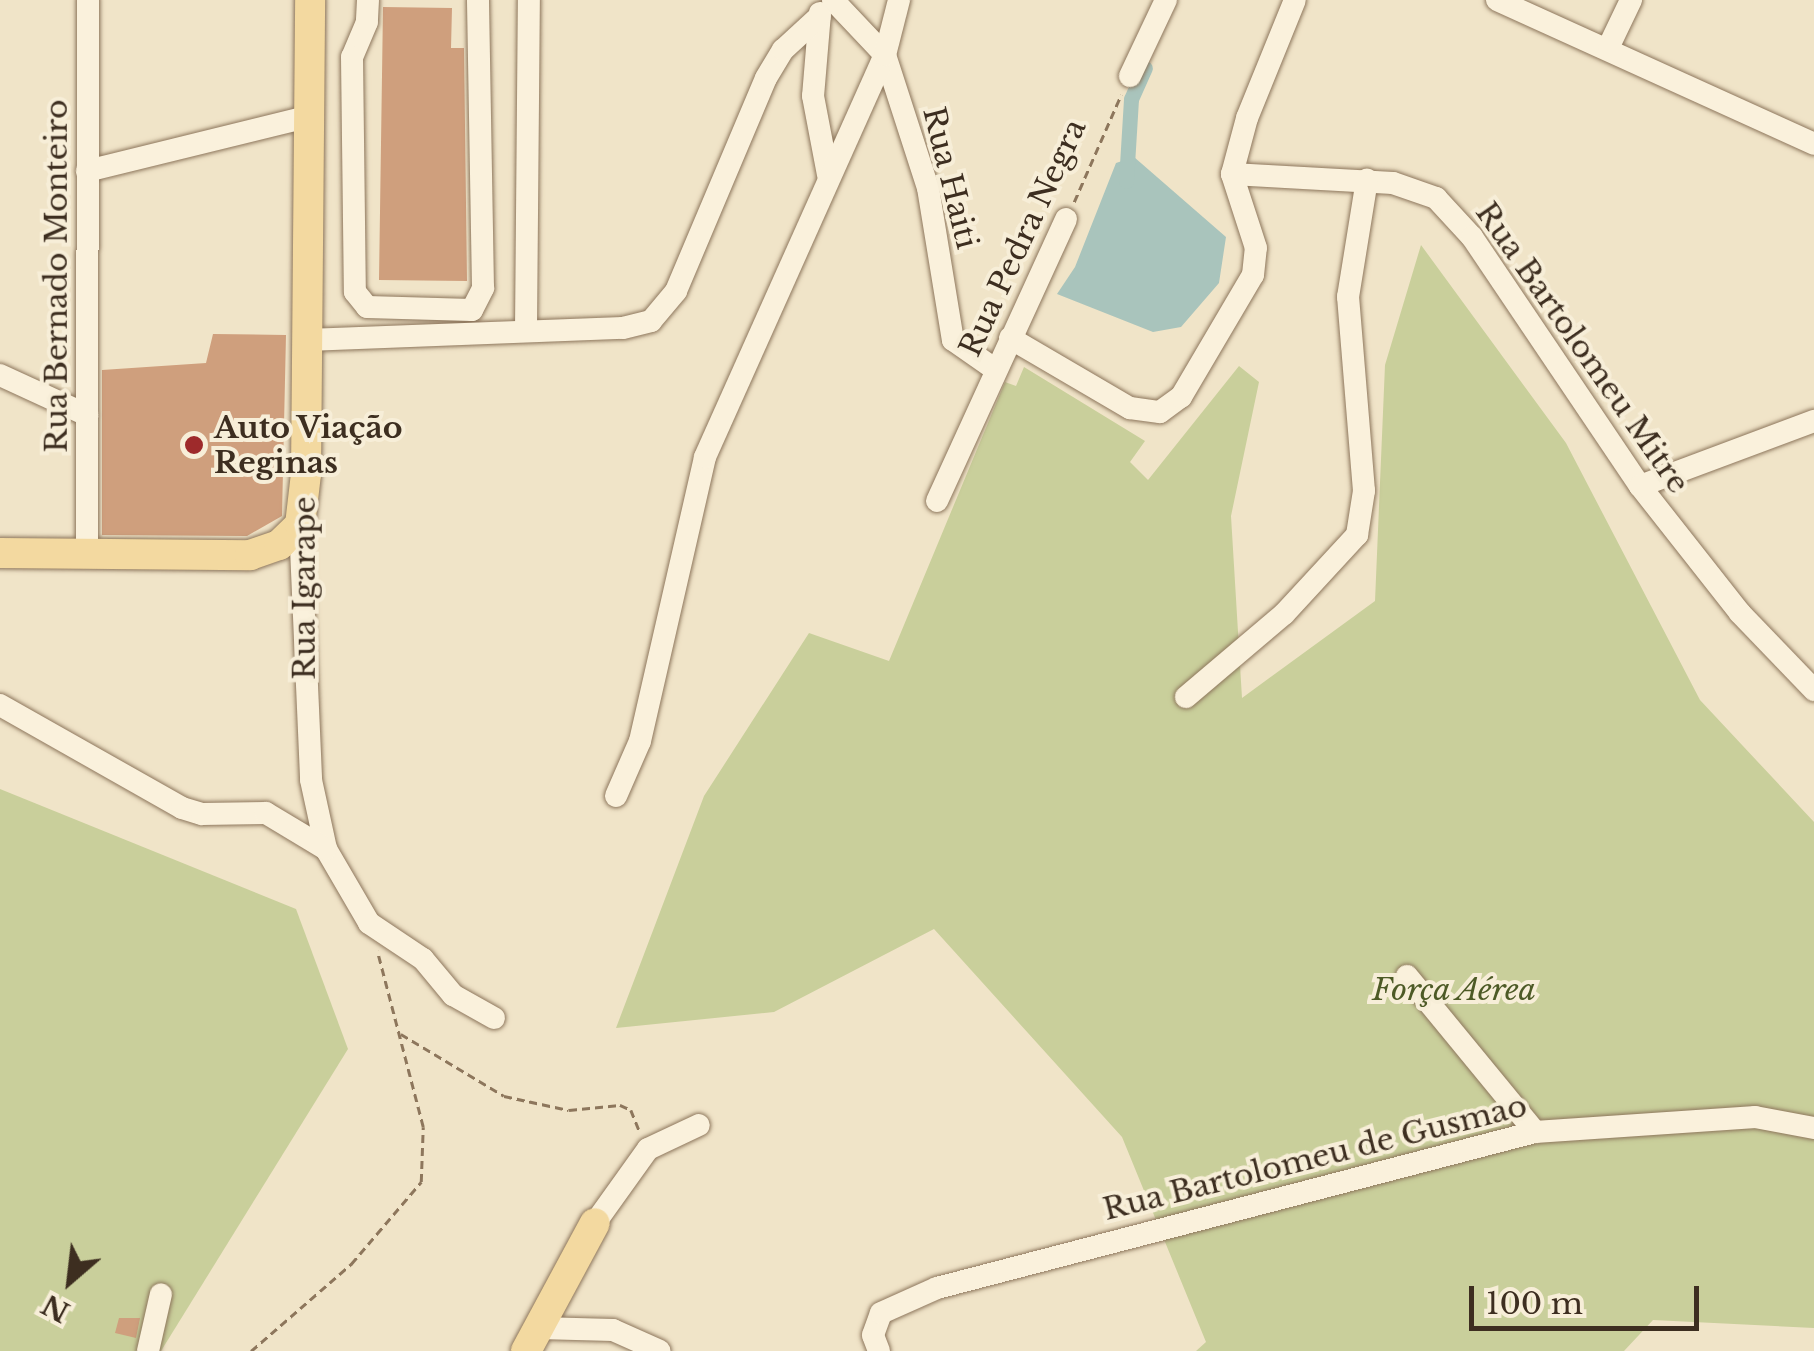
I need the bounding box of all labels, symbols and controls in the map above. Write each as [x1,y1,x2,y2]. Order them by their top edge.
street label: Rua Bernado Monteiro [39,99,75,453]
street label: Rua Haiti [915,103,985,253]
street label: Rua Pedra Negra [952,114,1094,362]
street label: Rua Bartolomeu Mitre [1468,196,1696,500]
place label: Auto Viação Reginas [214,410,404,480]
marker: Auto Viação Reginas [183,434,205,456]
street label: Rua Igarape [287,496,323,680]
park label: Força Aérea [1371,972,1537,1008]
street label: Rua Bartolomeu de Gusmao [1099,1088,1531,1228]
north arrow [20,1231,120,1331]
scale bar [1474,1266,1704,1328]
text: 100 m [1486,1285,1583,1322]
text: N [36,1286,76,1330]

